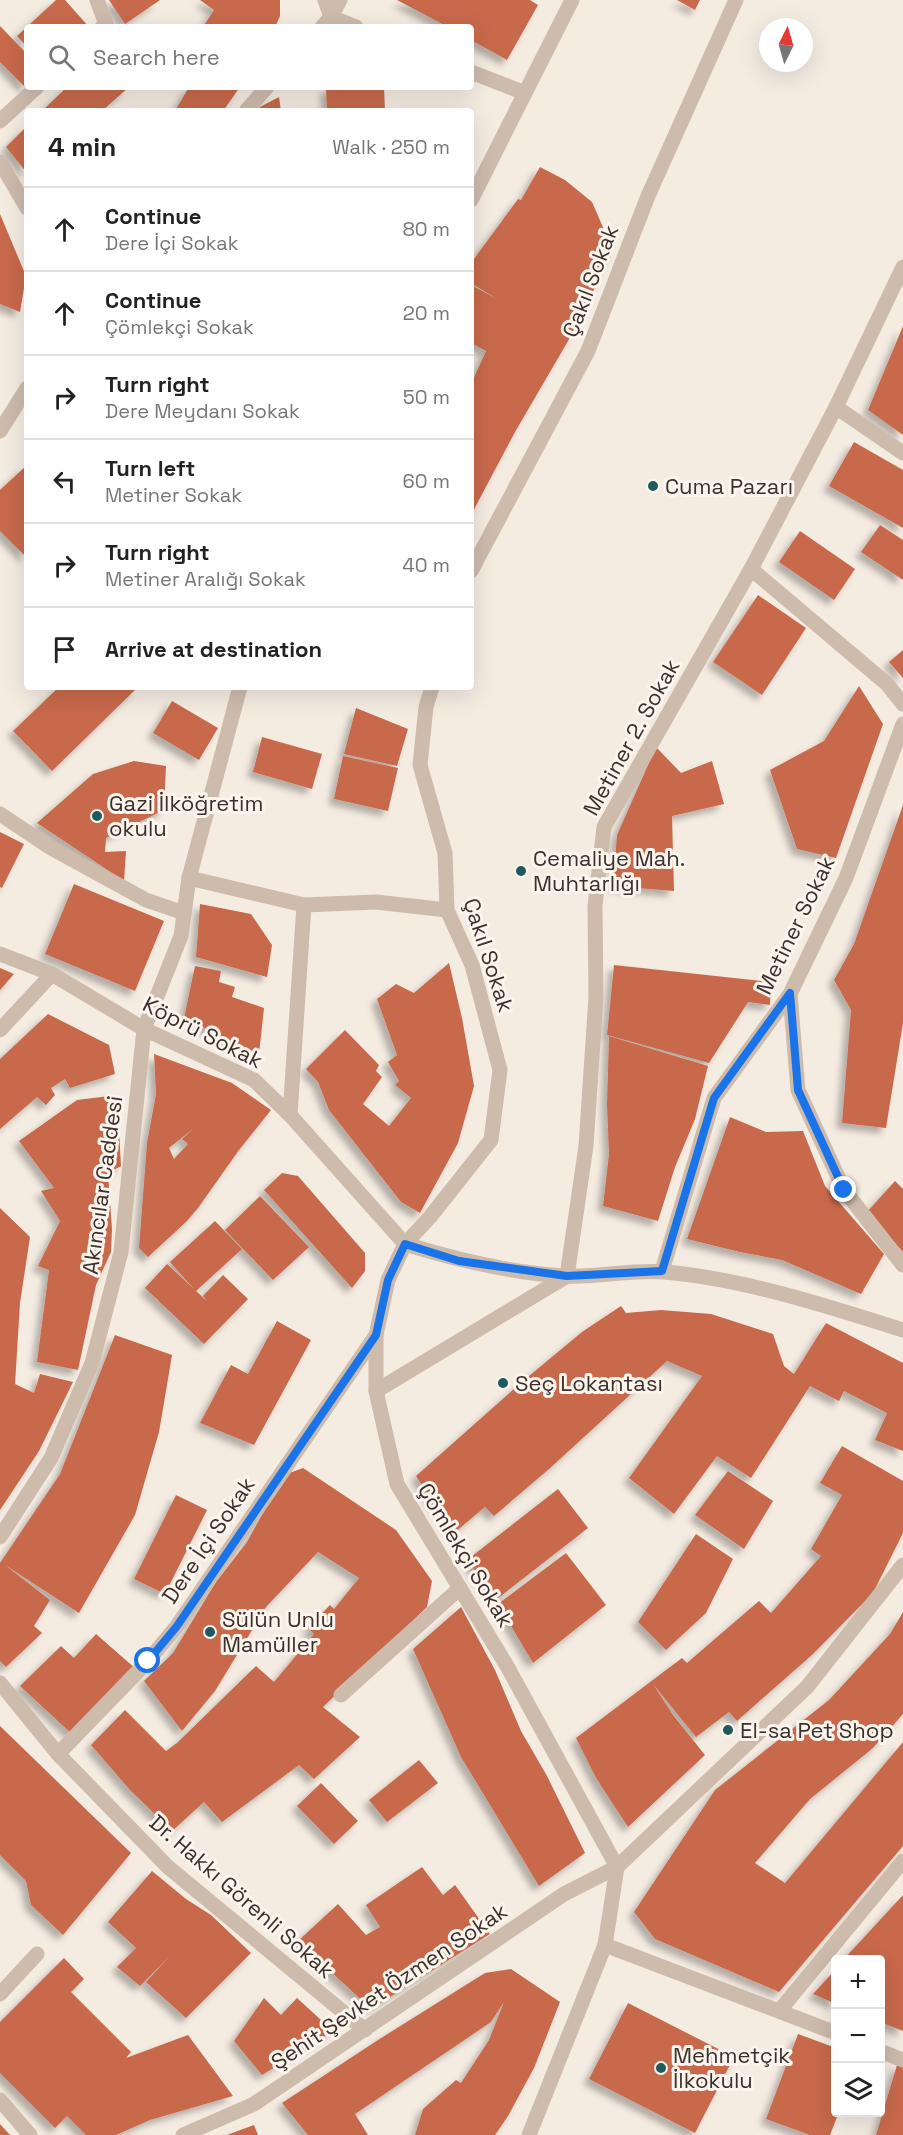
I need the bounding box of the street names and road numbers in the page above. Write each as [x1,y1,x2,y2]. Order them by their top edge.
street label: Çakıl Sokak [556,221,624,341]
street label: Metiner 2. Sokak [576,654,686,820]
street label: Metiner Sokak [749,851,841,999]
street label: Çakıl Sokak [457,894,521,1016]
street label: Köprü Sokak [138,990,268,1074]
street label: Akıncılar Caddesi [76,1094,128,1276]
street label: Dere İçi Sokak [155,1471,261,1609]
street label: Çömlekçi Sokak [412,1478,520,1632]
street label: Dr. Hakkı Görenli Sokak [144,1808,340,1984]
street label: Şehit Şevket Özmen Sokak [265,1896,513,2076]

